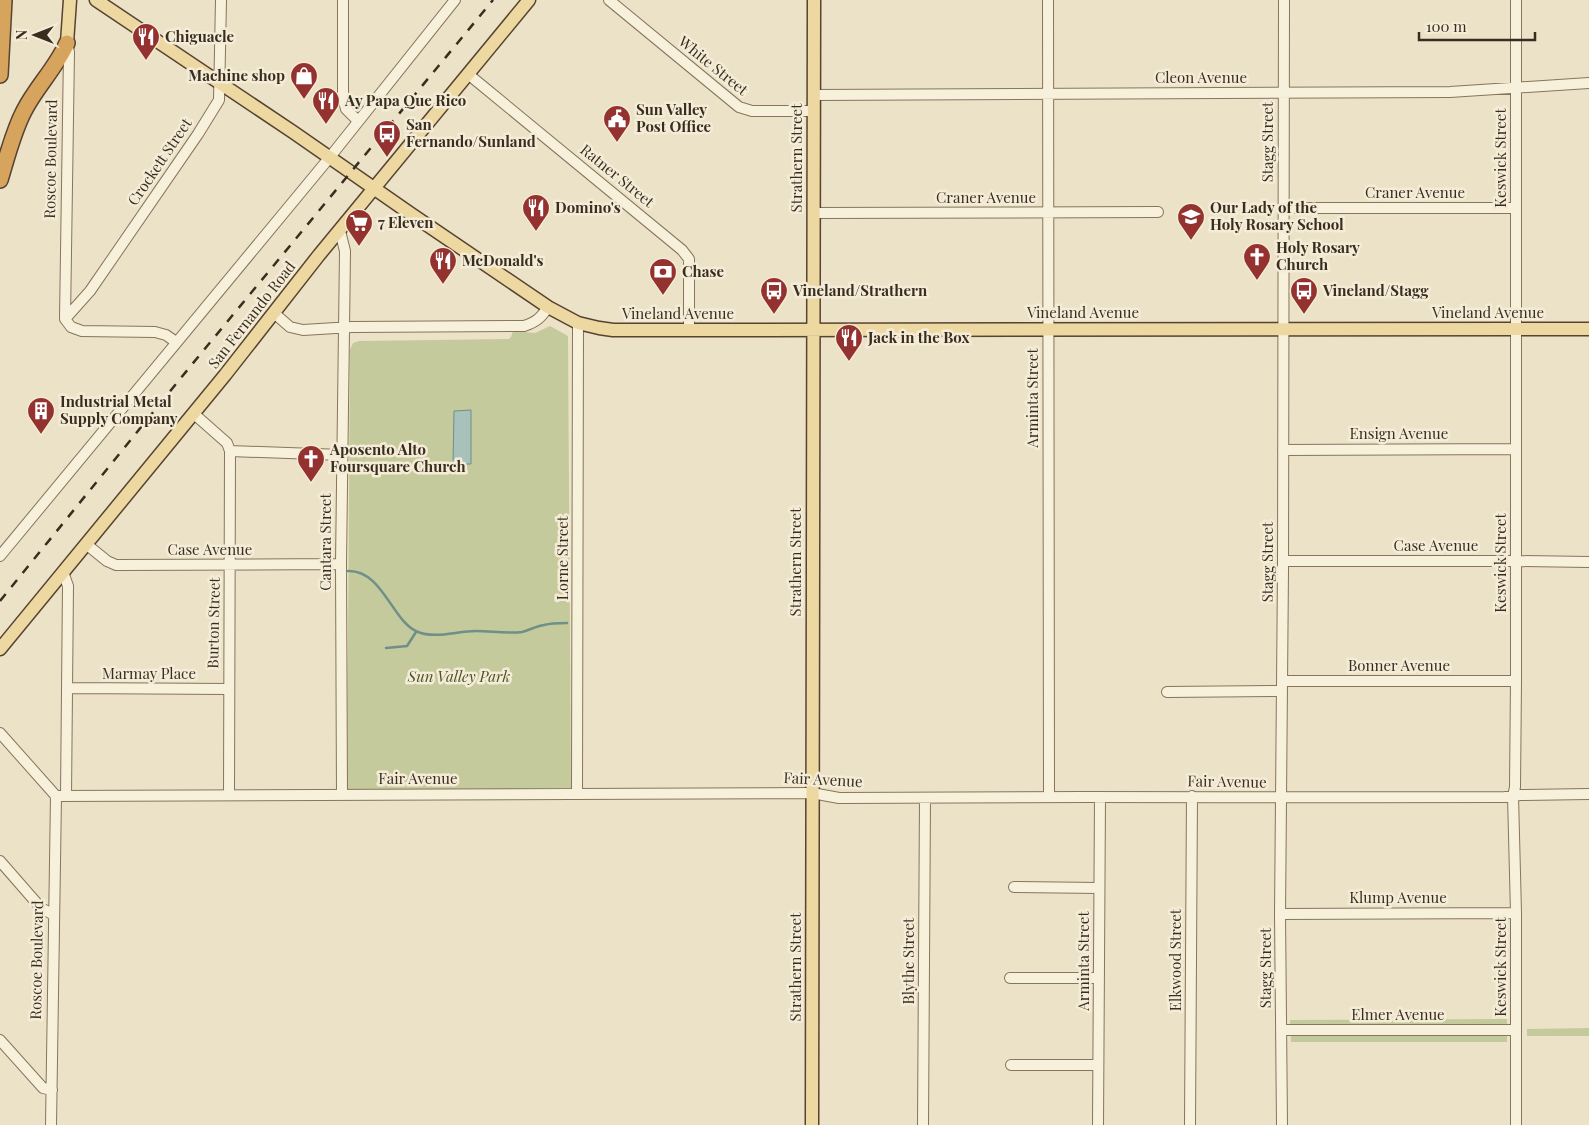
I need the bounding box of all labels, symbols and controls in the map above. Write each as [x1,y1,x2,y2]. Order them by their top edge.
north arrow [10,10,60,60]
scale bar [1419,10,1535,42]
text: 100 m [1426,16,1467,36]
restaurant icon: Chiguacle [131,22,161,61]
place label: Chiguacle [165,26,235,46]
text: N [12,30,31,40]
street label: White Street [674,31,753,100]
shop icon: Machine shop [289,61,319,100]
place label: Machine shop [188,65,285,85]
street label: Cleon Avenue [1155,67,1247,87]
restaurant icon: Ay Papa Que Rico [311,86,341,125]
place label: Ay Papa Que Rico [344,90,466,110]
street label: Roscoe Boulevard [39,99,61,219]
place label: Sun Valley Post Office [636,99,712,136]
street label: Stagg Street [1257,101,1277,182]
street label: Strathern Street [786,103,806,212]
public building icon: Sun Valley Post Office [602,104,632,143]
street label: Keswick Street [1490,108,1510,208]
street label: Crockett Street [123,113,196,209]
place label: San Fernando/Sunland [406,114,536,151]
bus stop icon: San Fernando/Sunland [372,119,402,158]
street label: Ratner Street [577,139,659,212]
street label: Craner Avenue [1365,182,1465,202]
street label: Craner Avenue [936,187,1036,207]
restaurant icon: Domino's [521,193,551,232]
place label: Domino's [555,197,621,217]
place label: Our Lady of the Holy Rosary School [1210,197,1344,234]
school or university icon: Our Lady of the Holy Rosary School [1176,202,1206,241]
supermarket icon: 7 Eleven [344,208,374,247]
place label: 7 Eleven [378,212,434,232]
place label: Holy Rosary Church [1276,237,1360,274]
church icon: Holy Rosary Church [1242,242,1272,281]
restaurant icon: McDonald's [428,246,458,285]
place label: McDonald's [462,250,544,270]
street label: San Fernando Road [203,256,300,372]
bank icon: Chase [648,257,678,296]
place label: Chase [682,261,724,281]
bus stop icon: Vineland/Strathern [759,276,789,315]
bus stop icon: Vineland/Stagg [1289,276,1319,315]
place label: Vineland/Strathern [792,280,928,300]
place label: Vineland/Stagg [1322,280,1429,300]
street label: Vineland Avenue [1026,302,1139,322]
street label: Vineland Avenue [1431,302,1544,322]
street label: Vineland Avenue [621,303,734,323]
restaurant icon: Jack in the Box [834,323,864,362]
place label: Jack in the Box [867,327,971,347]
street label: Arminta Street [1022,348,1042,449]
place label: Industrial Metal Supply Company [60,391,178,428]
building icon: Industrial Metal Supply Company [26,396,56,435]
street label: Ensign Avenue [1350,423,1448,443]
place label: Aposento Alto Foursquare Church [329,439,466,476]
church icon: Aposento Alto Foursquare Church [296,444,326,483]
street label: Cantara Street [315,493,335,591]
street label: Strathern Street [785,507,805,616]
street label: Keswick Street [1490,513,1510,613]
street label: Lorne Street [552,515,572,600]
street label: Stagg Street [1257,521,1277,602]
street label: Case Avenue [1394,535,1478,555]
street label: Case Avenue [168,539,252,559]
street label: Burton Street [202,577,224,669]
street label: Bonner Avenue [1348,655,1450,675]
street label: Marmay Place [102,663,196,683]
park label: Sun Valley Park [407,666,510,686]
street label: Fair Avenue [783,767,863,791]
street label: Fair Avenue [378,768,458,788]
street label: Fair Avenue [1187,770,1267,792]
street label: Klump Avenue [1349,887,1447,907]
street label: Roscoe Boulevard [25,900,47,1020]
street label: Elkwood Street [1165,908,1185,1011]
street label: Arminta Street [1073,911,1093,1012]
street label: Strathern Street [785,912,805,1021]
street label: Blythe Street [898,917,918,1004]
street label: Keswick Street [1490,917,1510,1017]
street label: Stagg Street [1255,927,1275,1008]
street label: Elmer Avenue [1351,1004,1445,1024]

